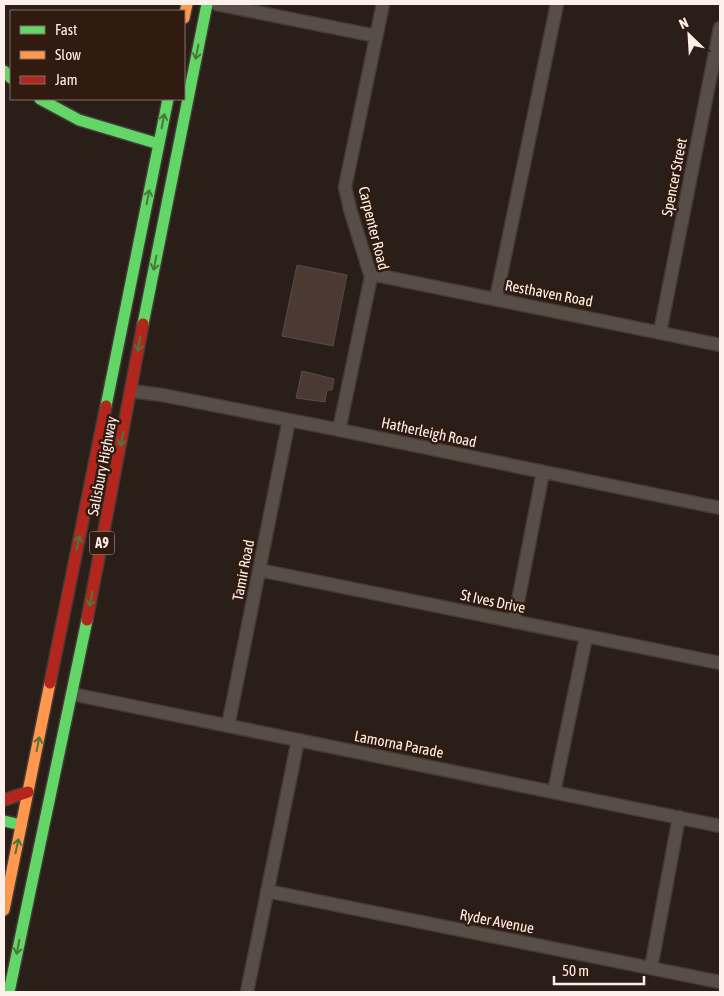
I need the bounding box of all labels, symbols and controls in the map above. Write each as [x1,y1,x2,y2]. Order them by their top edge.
legend [10,10,185,100]
north arrow [664,10,714,60]
text: N [676,14,691,32]
text: Fast [55,21,77,38]
one-way arrow [192,43,202,59]
text: Slow [55,46,81,63]
text: Jam [55,71,78,88]
one-way arrow [159,114,168,130]
street label: Spencer Street [658,136,690,218]
street label: Carpenter Road [355,184,393,272]
one-way arrow [144,189,153,205]
one-way arrow [149,255,159,271]
street label: Resthaven Road [504,276,594,310]
one-way arrow [134,336,144,352]
street label: Hatherleigh Road [380,414,478,450]
street label: Salisbury Highway [84,415,120,517]
one-way arrow [117,431,126,447]
road number: A9 [90,532,114,554]
one-way arrow [74,536,83,552]
street label: Tamir Road [229,538,257,602]
street label: St Ives Drive [459,586,527,616]
one-way arrow [86,590,96,606]
street label: Lamorna Parade [353,727,445,761]
one-way arrow [33,736,43,752]
one-way arrow [13,838,22,854]
street label: Ryder Avenue [458,905,536,937]
one-way arrow [13,938,22,954]
scale bar [554,954,644,986]
text: 50 m [562,962,589,979]

